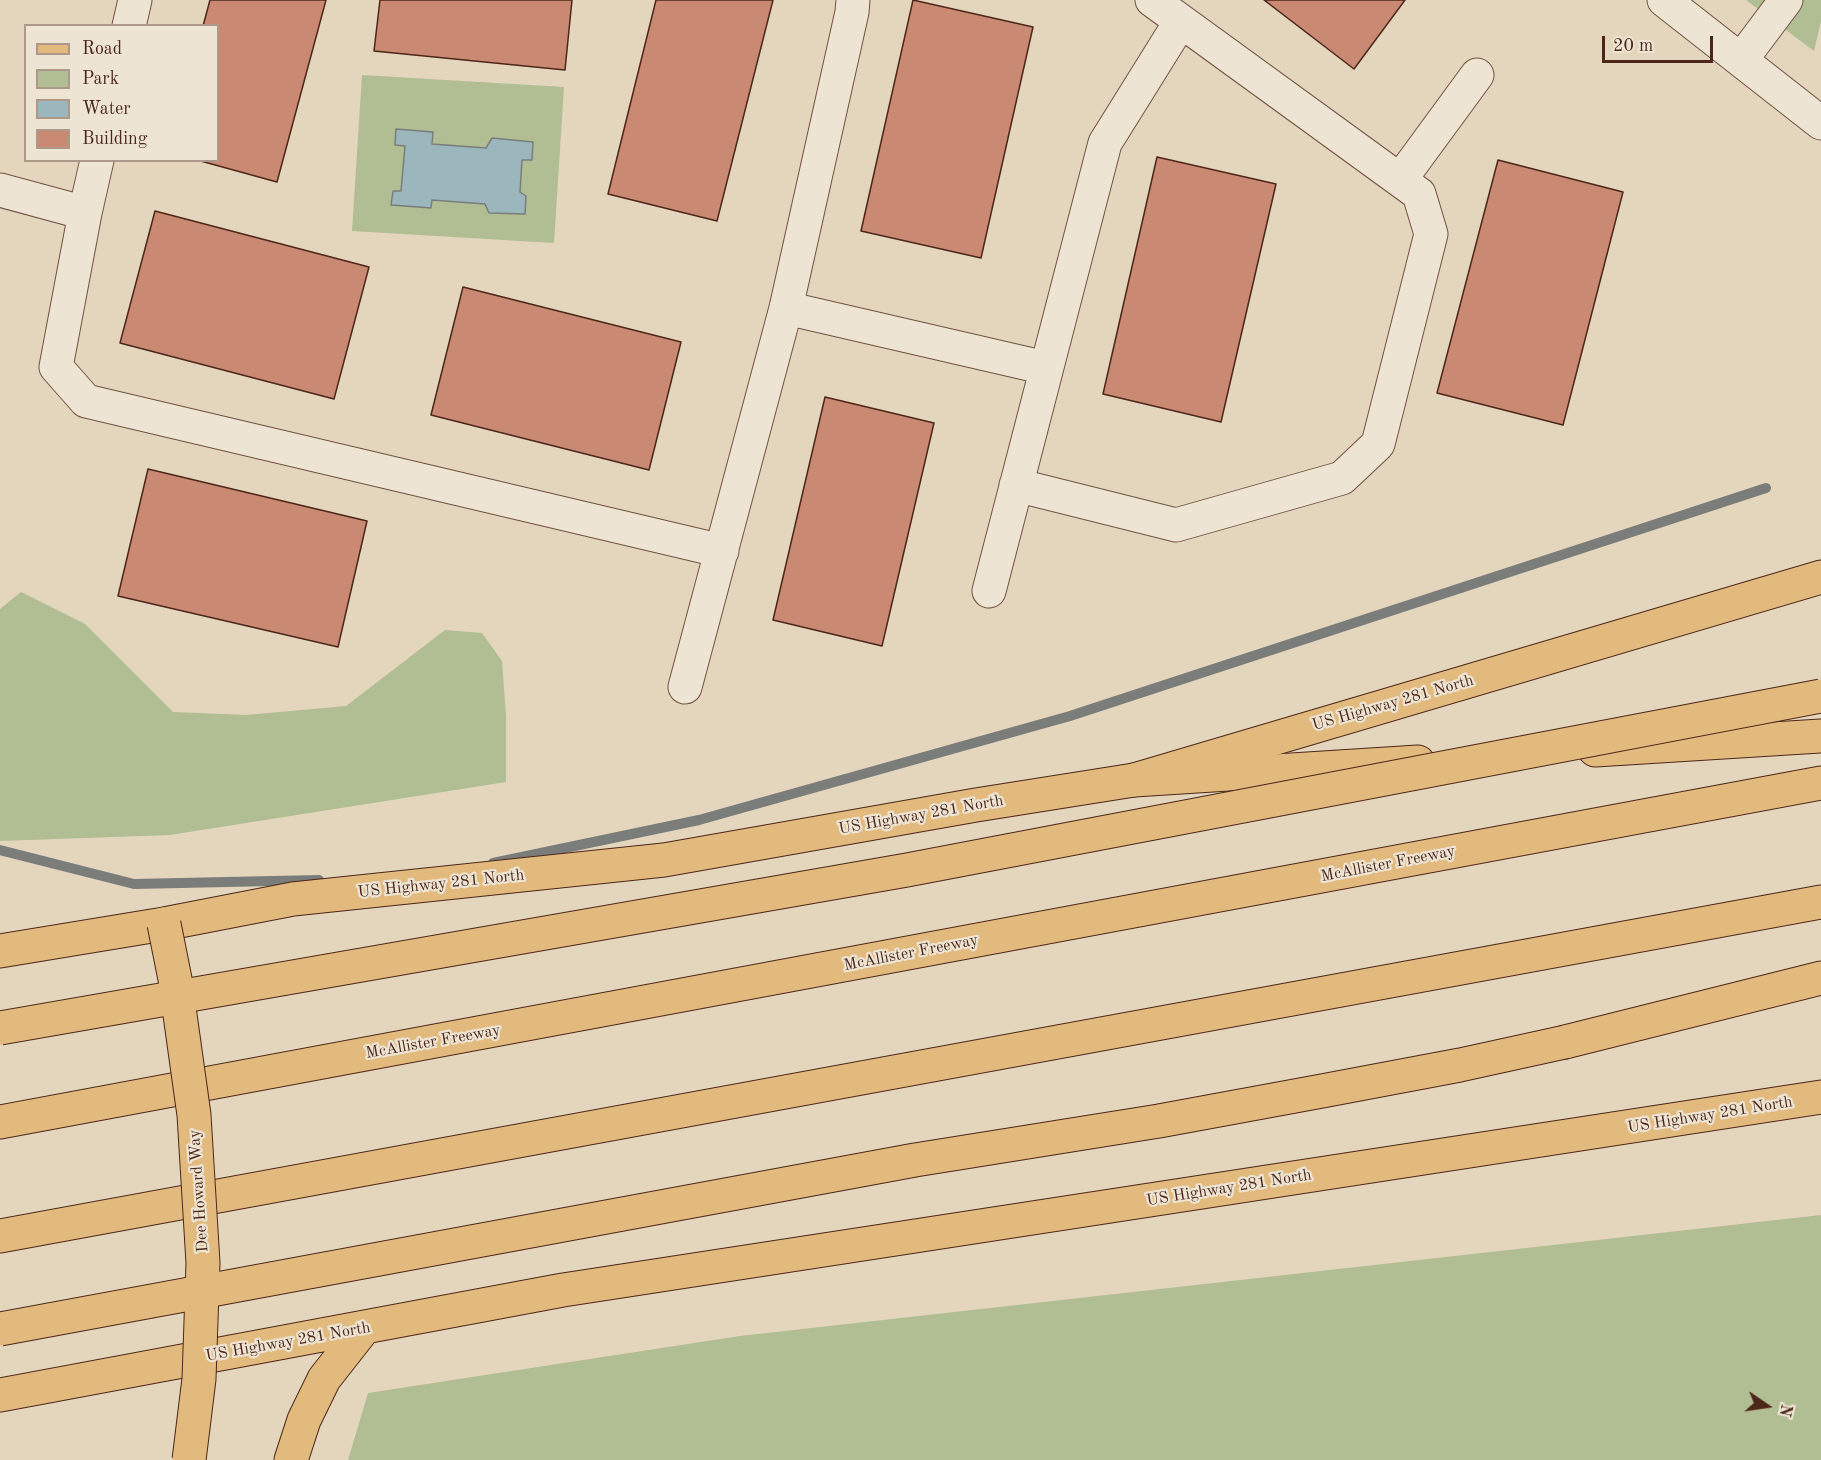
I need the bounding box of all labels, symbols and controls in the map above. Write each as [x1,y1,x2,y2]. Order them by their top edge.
legend [24,24,219,162]
scale bar [1605,24,1716,62]
text: 20 m [1613,37,1653,55]
text: Road [82,40,122,58]
text: Park [82,70,119,88]
text: Water [82,100,131,118]
text: Building [82,130,147,148]
street label: US Highway 281 North [1310,671,1476,735]
street label: US Highway 281 North [837,791,1005,839]
street label: McAllister Freeway [1319,842,1457,886]
street label: US Highway 281 North [357,866,525,902]
street label: McAllister Freeway [842,931,980,975]
street label: McAllister Freeway [364,1021,502,1063]
street label: US Highway 281 North [1626,1092,1794,1138]
street label: Dee Howard Way [185,1129,213,1253]
street label: US Highway 281 North [1145,1165,1313,1211]
street label: US Highway 281 North [204,1318,372,1366]
north arrow [1737,1376,1797,1436]
text: N [1775,1402,1794,1418]

